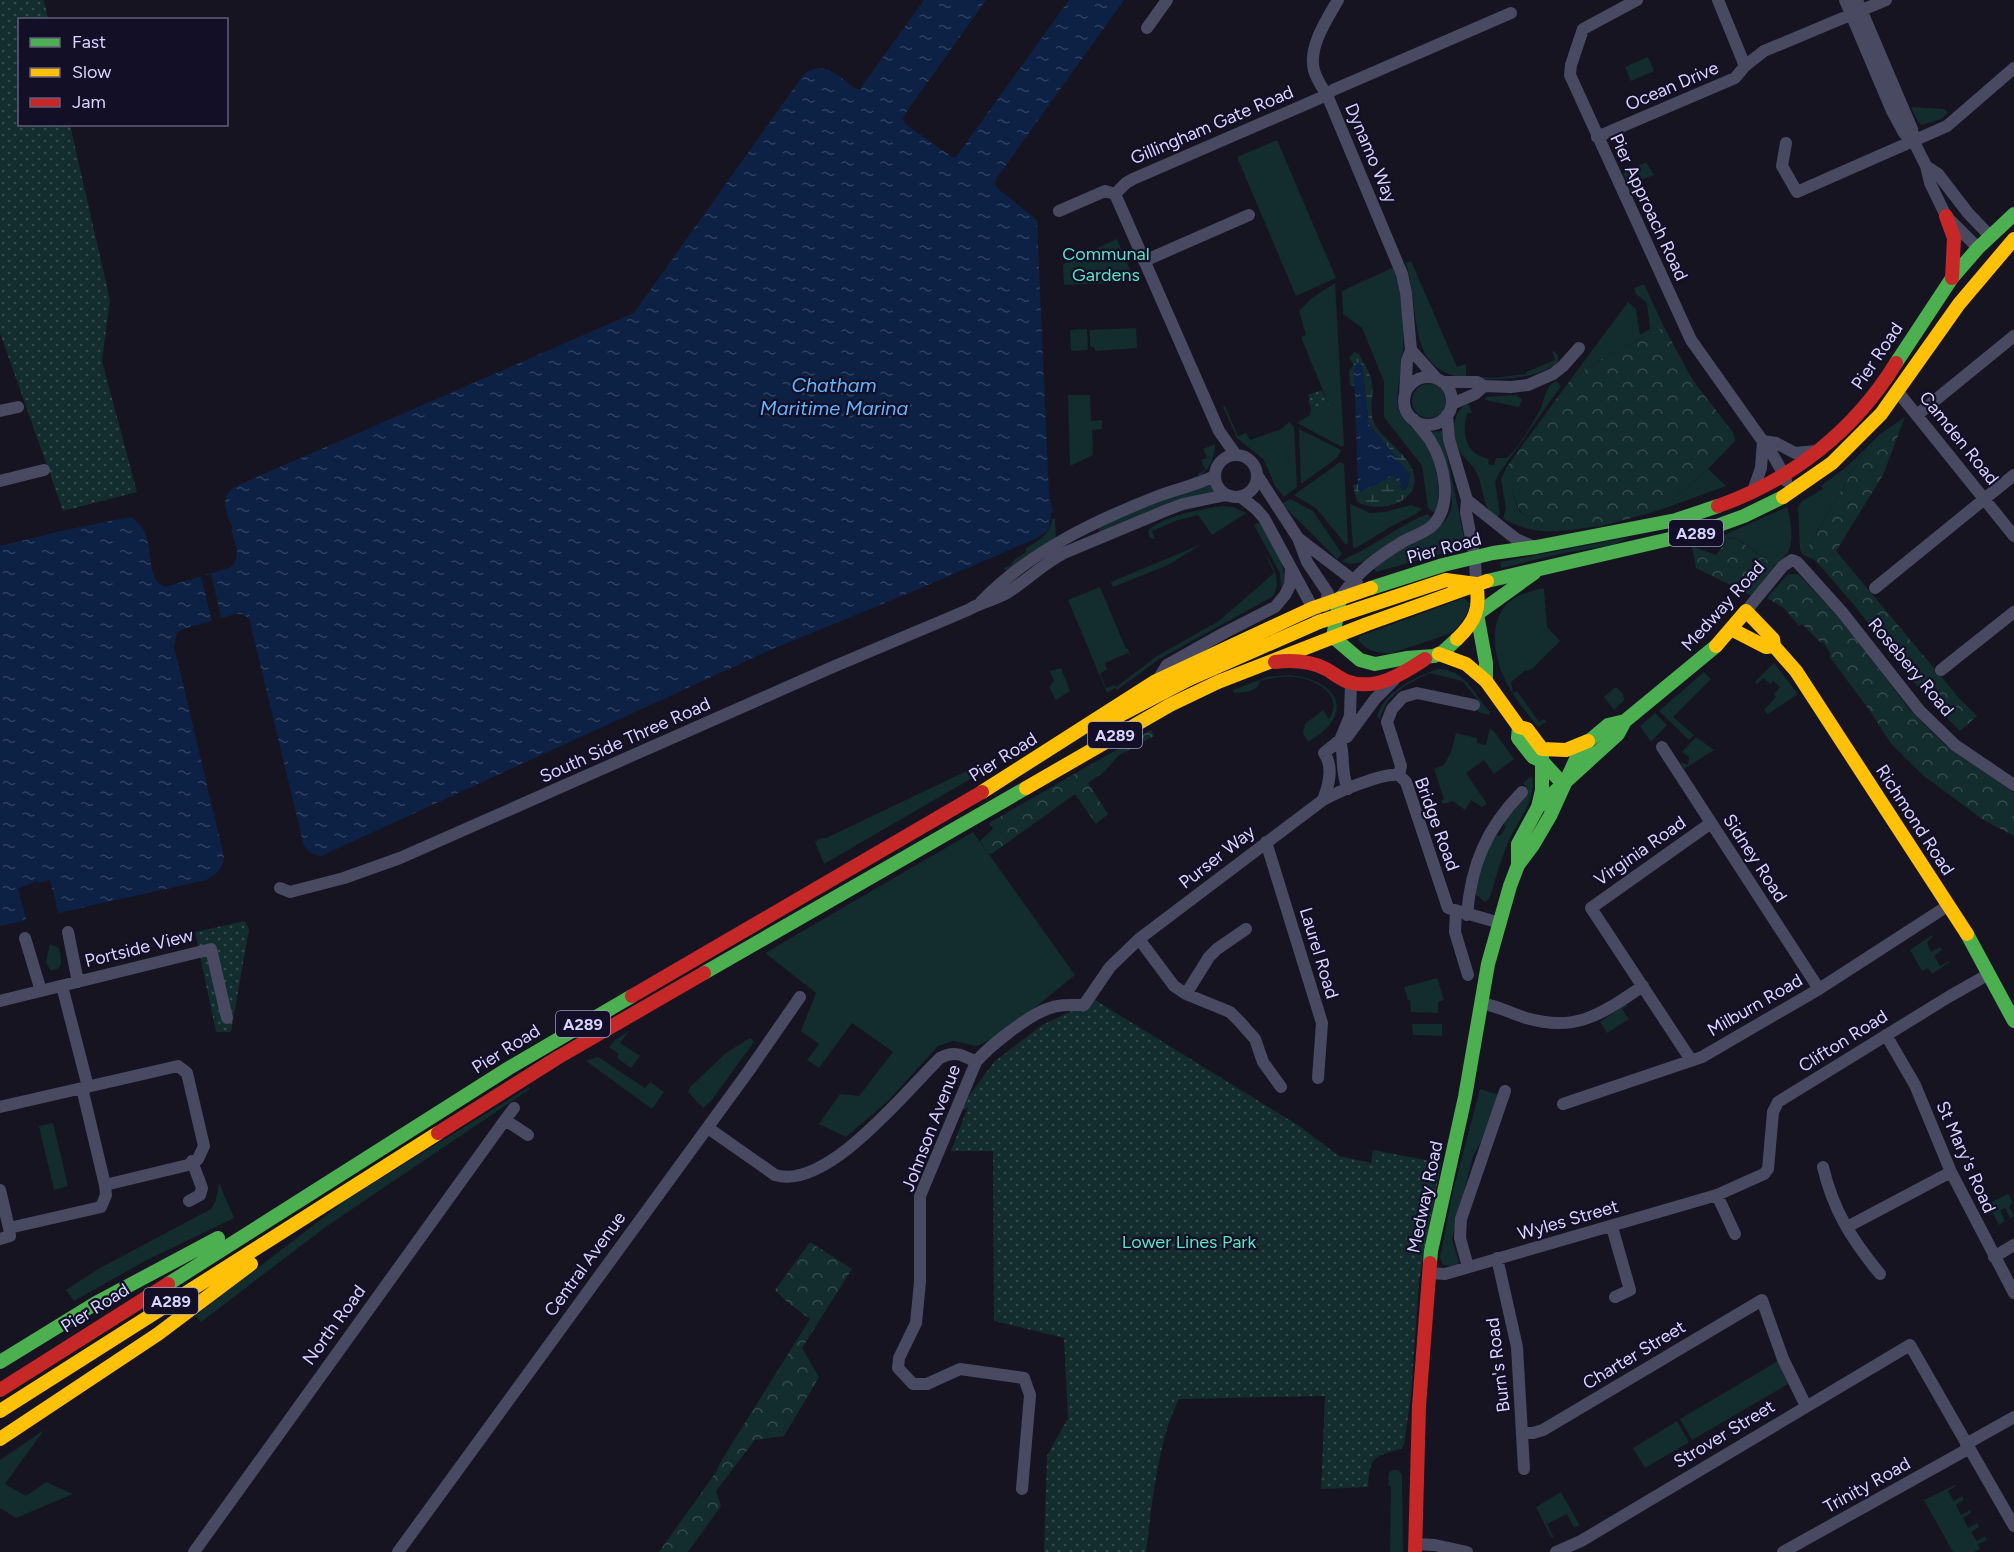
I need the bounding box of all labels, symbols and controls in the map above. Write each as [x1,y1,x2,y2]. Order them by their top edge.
legend [18,18,228,126]
text: Fast [72,31,106,53]
street label: Ocean Drive [1622,57,1722,115]
text: Slow [72,61,111,83]
street label: Gillingham Gate Road [1127,81,1297,169]
text: Jam [72,91,106,113]
street label: Dynamo Way [1340,100,1402,207]
street label: Pier Approach Road [1605,130,1693,284]
park label: Communal Gardens [1062,243,1150,286]
street label: Pier Road [1847,318,1907,394]
water label: Chatham Maritime Marina [760,373,908,420]
street label: Camden Road [1915,387,2003,489]
road number: A289 [1669,520,1723,546]
street label: Pier Road [1404,527,1484,569]
street label: Medway Road [1677,556,1769,656]
street label: Rosebery Road [1863,613,1959,721]
street label: South Side Three Road [536,692,714,788]
road number: A289 [1088,722,1142,748]
street label: Pier Road [965,727,1041,787]
street label: Richmond Road [1871,761,1959,879]
street label: Bridge Road [1410,774,1464,874]
street label: Sidney Road [1718,810,1792,906]
street label: Virginia Road [1590,811,1690,891]
street label: Purser Way [1175,820,1260,893]
street label: Laurel Road [1295,905,1343,1001]
street label: Portside View [82,924,196,972]
street label: Milburn Road [1704,969,1806,1041]
street label: Clifton Road [1794,1005,1892,1077]
road number: A289 [556,1011,610,1037]
street label: Pier Road [468,1019,544,1079]
street label: Johnson Avenue [897,1061,965,1194]
street label: St Mary's Road [1932,1098,2000,1216]
street label: Medway Road [1402,1139,1448,1255]
street label: Wyles Street [1515,1195,1621,1245]
street label: Central Avenue [540,1207,630,1321]
park label: Lower Lines Park [1122,1231,1256,1253]
street label: Pier Road [57,1278,133,1338]
street label: North Road [298,1281,370,1369]
road number: A289 [144,1288,198,1314]
street label: Burn's Road [1481,1316,1515,1414]
street label: Charter Street [1579,1316,1689,1394]
street label: Strover Street [1669,1395,1779,1473]
street label: Trinity Road [1820,1452,1914,1518]

